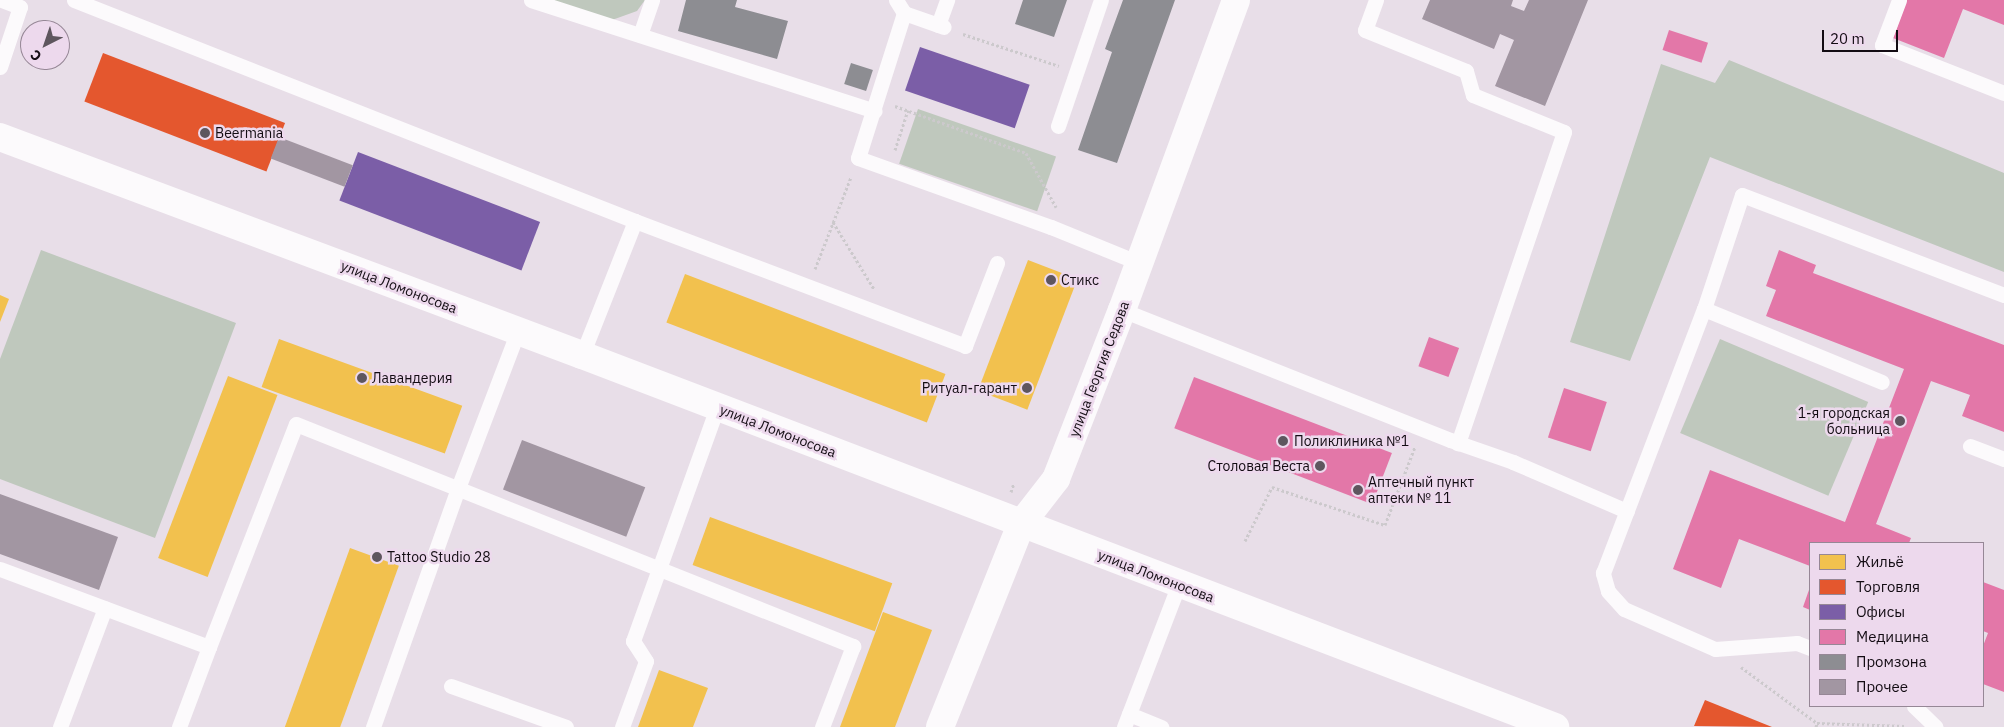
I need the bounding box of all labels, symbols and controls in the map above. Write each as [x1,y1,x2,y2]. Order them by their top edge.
north arrow [20,20,70,70]
scale bar [1824,20,1900,52]
text: 20 m [1830,29,1865,48]
text: С [26,46,45,65]
place label: Beermania [215,125,283,141]
marker: Beermania [199,127,211,139]
street label: улица Ломоносова [338,257,460,317]
place label: Стикс [1061,272,1099,288]
marker: Стикс [1045,274,1057,286]
street label: улица Георгия Седова [1065,299,1133,439]
place label: Лавандерия [372,370,452,386]
marker: Лавандерия [356,372,368,384]
place label: Ритуал-гарант [922,380,1017,396]
marker: Ритуал-гарант [1021,382,1033,394]
street label: улица Ломоносова [717,401,839,461]
place label: 1-я городская больница [1798,405,1890,438]
marker: 1-я городская больница [1894,415,1906,427]
place label: Поликлиника №1 [1294,433,1409,449]
marker: Поликлиника №1 [1276,434,1290,448]
place label: Столовая Веста [1208,458,1310,474]
marker: Столовая Веста [1314,460,1326,472]
place label: Аптечный пункт аптеки № 11 [1368,474,1474,507]
marker: Аптечный пункт аптеки № 11 [1352,484,1364,496]
legend [1809,542,1984,707]
street label: улица Ломоносова [1095,546,1217,606]
place label: Tattoo Studio 28 [387,549,491,565]
marker: Tattoo Studio 28 [371,551,383,563]
text: Жильё [1856,552,1904,571]
text: Торговля [1856,577,1920,596]
text: Офисы [1856,602,1905,621]
text: Медицина [1856,627,1929,646]
text: Промзона [1856,652,1927,671]
text: Прочее [1856,677,1908,696]

